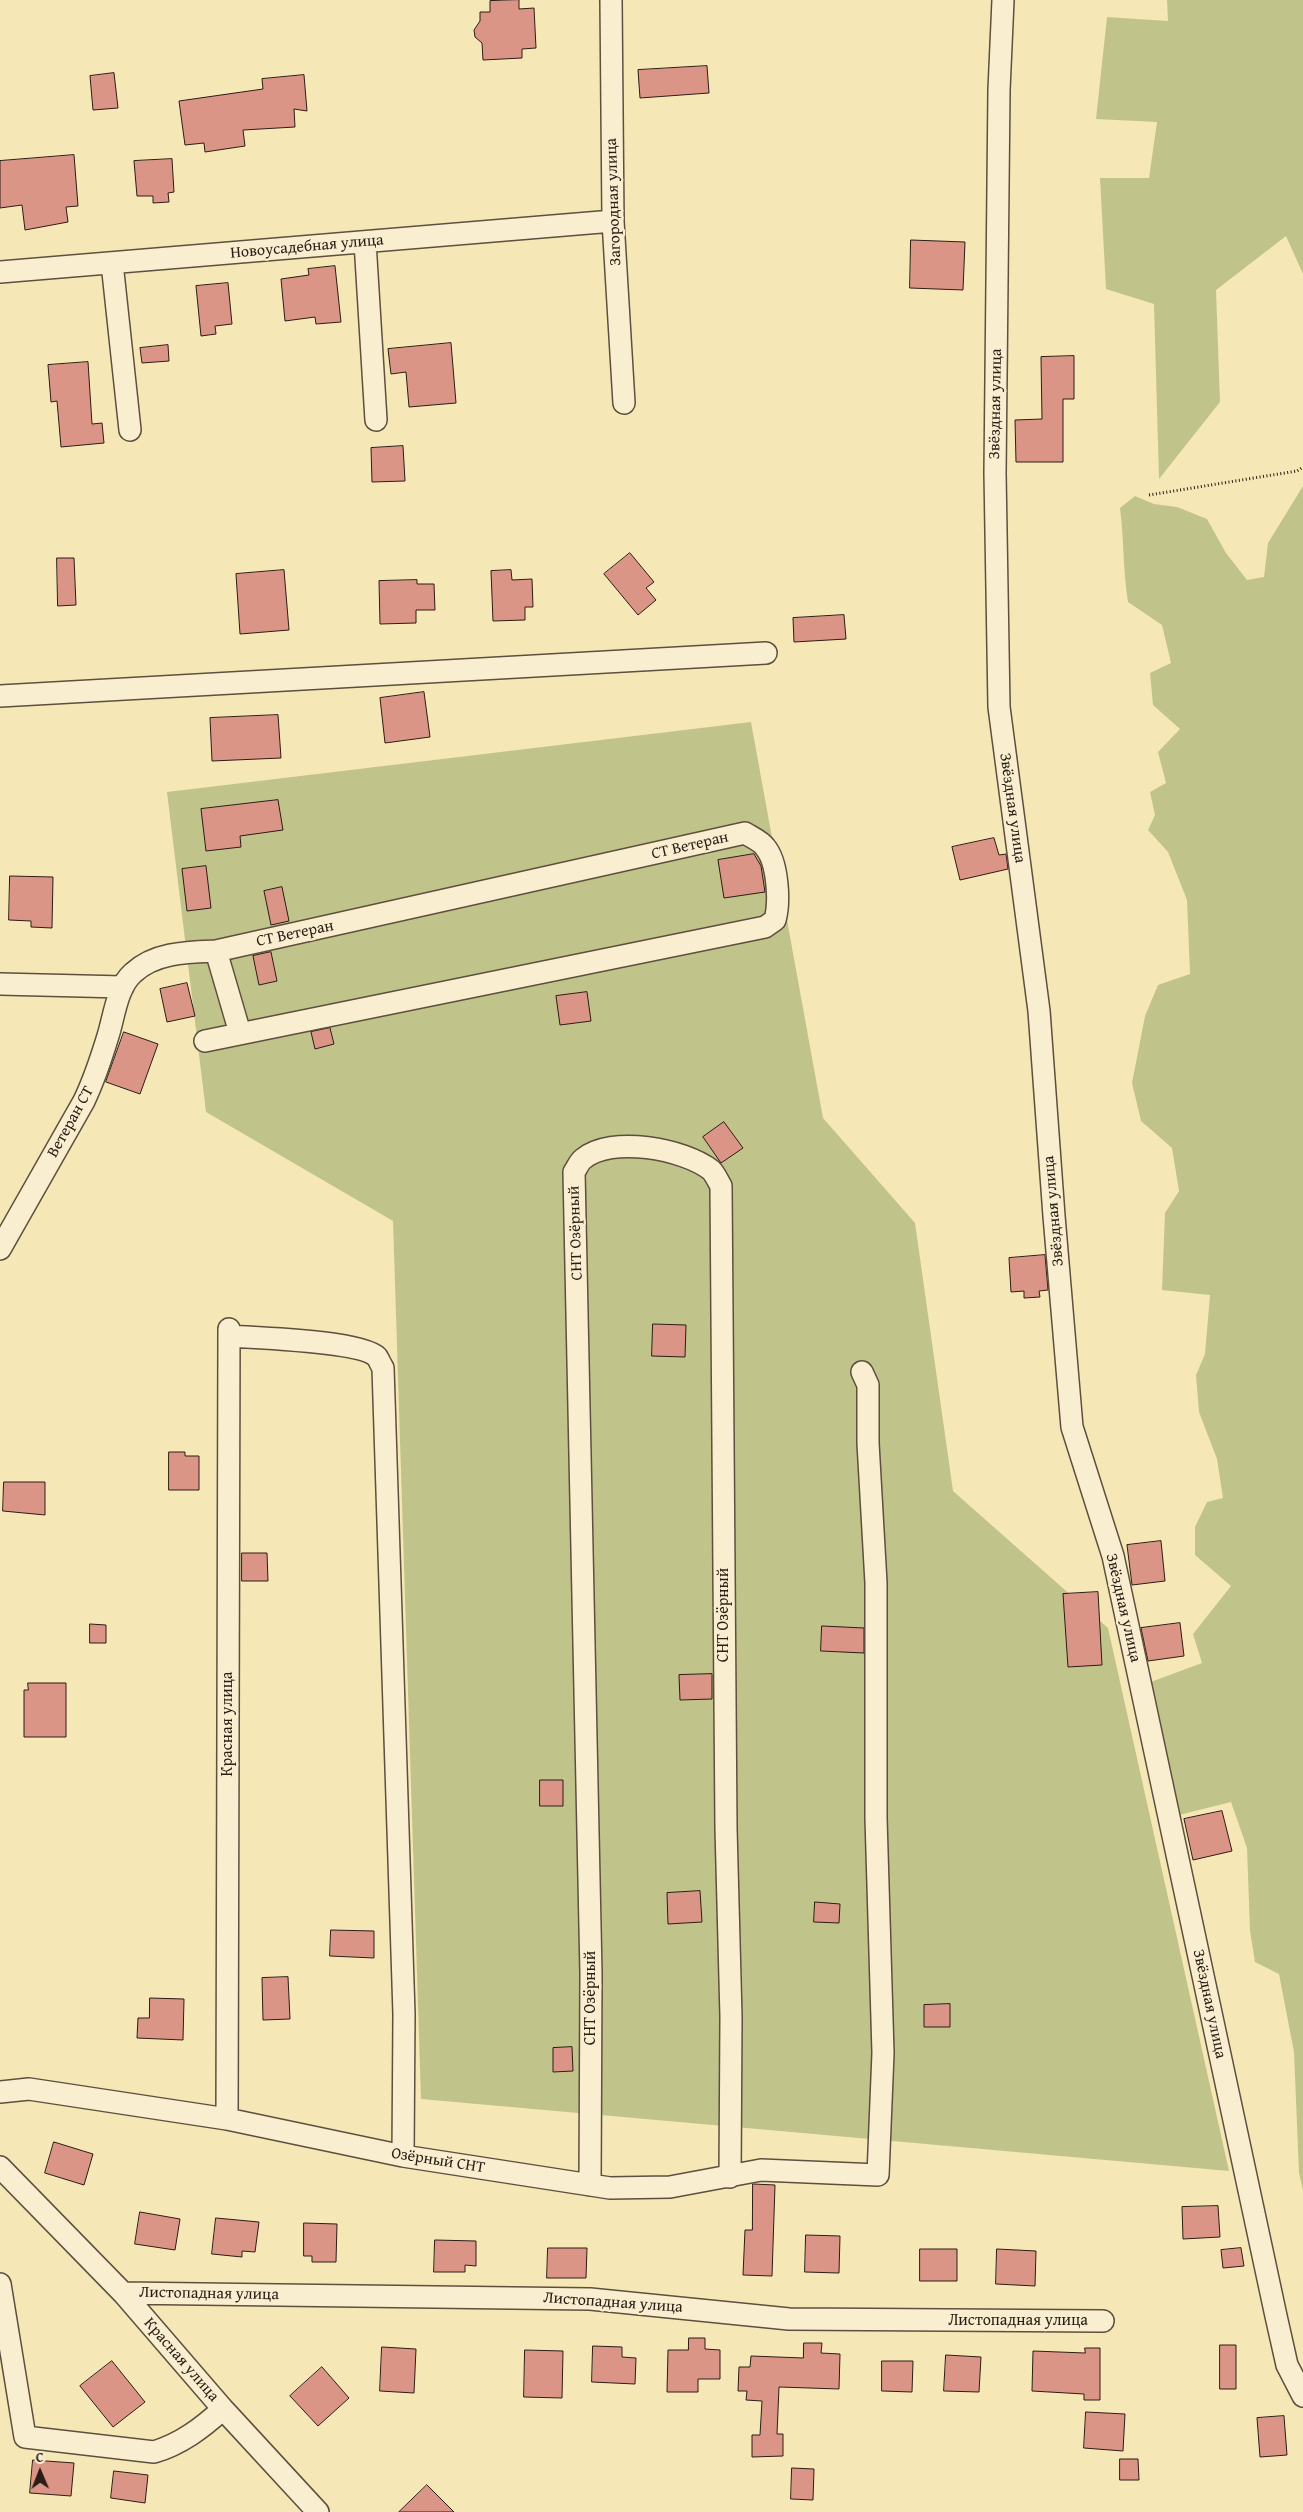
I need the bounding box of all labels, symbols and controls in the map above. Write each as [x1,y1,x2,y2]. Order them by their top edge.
street label: Загородная улица [602,138,626,266]
street label: Новоусадебная улица [230,231,384,263]
street label: Звёздная улица [985,348,1007,460]
street label: Звёздная улица [995,752,1029,864]
street label: СТ Ветеран [650,828,730,864]
street label: СТ Ветеран [255,916,335,952]
street label: Ветеран СТ [44,1083,98,1161]
street label: Звёздная улица [1040,1155,1068,1267]
street label: СНТ Озёрный [565,1185,587,1281]
street label: Звёздная улица [1101,1552,1145,1664]
street label: СНТ Озёрный [714,1568,734,1662]
street label: Красная улица [218,1672,238,1776]
street label: Звёздная улица [1188,1948,1230,2060]
street label: СНТ Озёрный [581,1951,601,2045]
street label: Озёрный СНТ [390,2144,486,2178]
street label: Листопадная улица [139,2283,279,2305]
street label: Листопадная улица [543,2289,683,2317]
street label: Листопадная улица [948,2311,1088,2331]
street label: Красная улица [139,2314,223,2406]
north arrow [15,2447,65,2497]
text: С [36,2447,44,2467]

